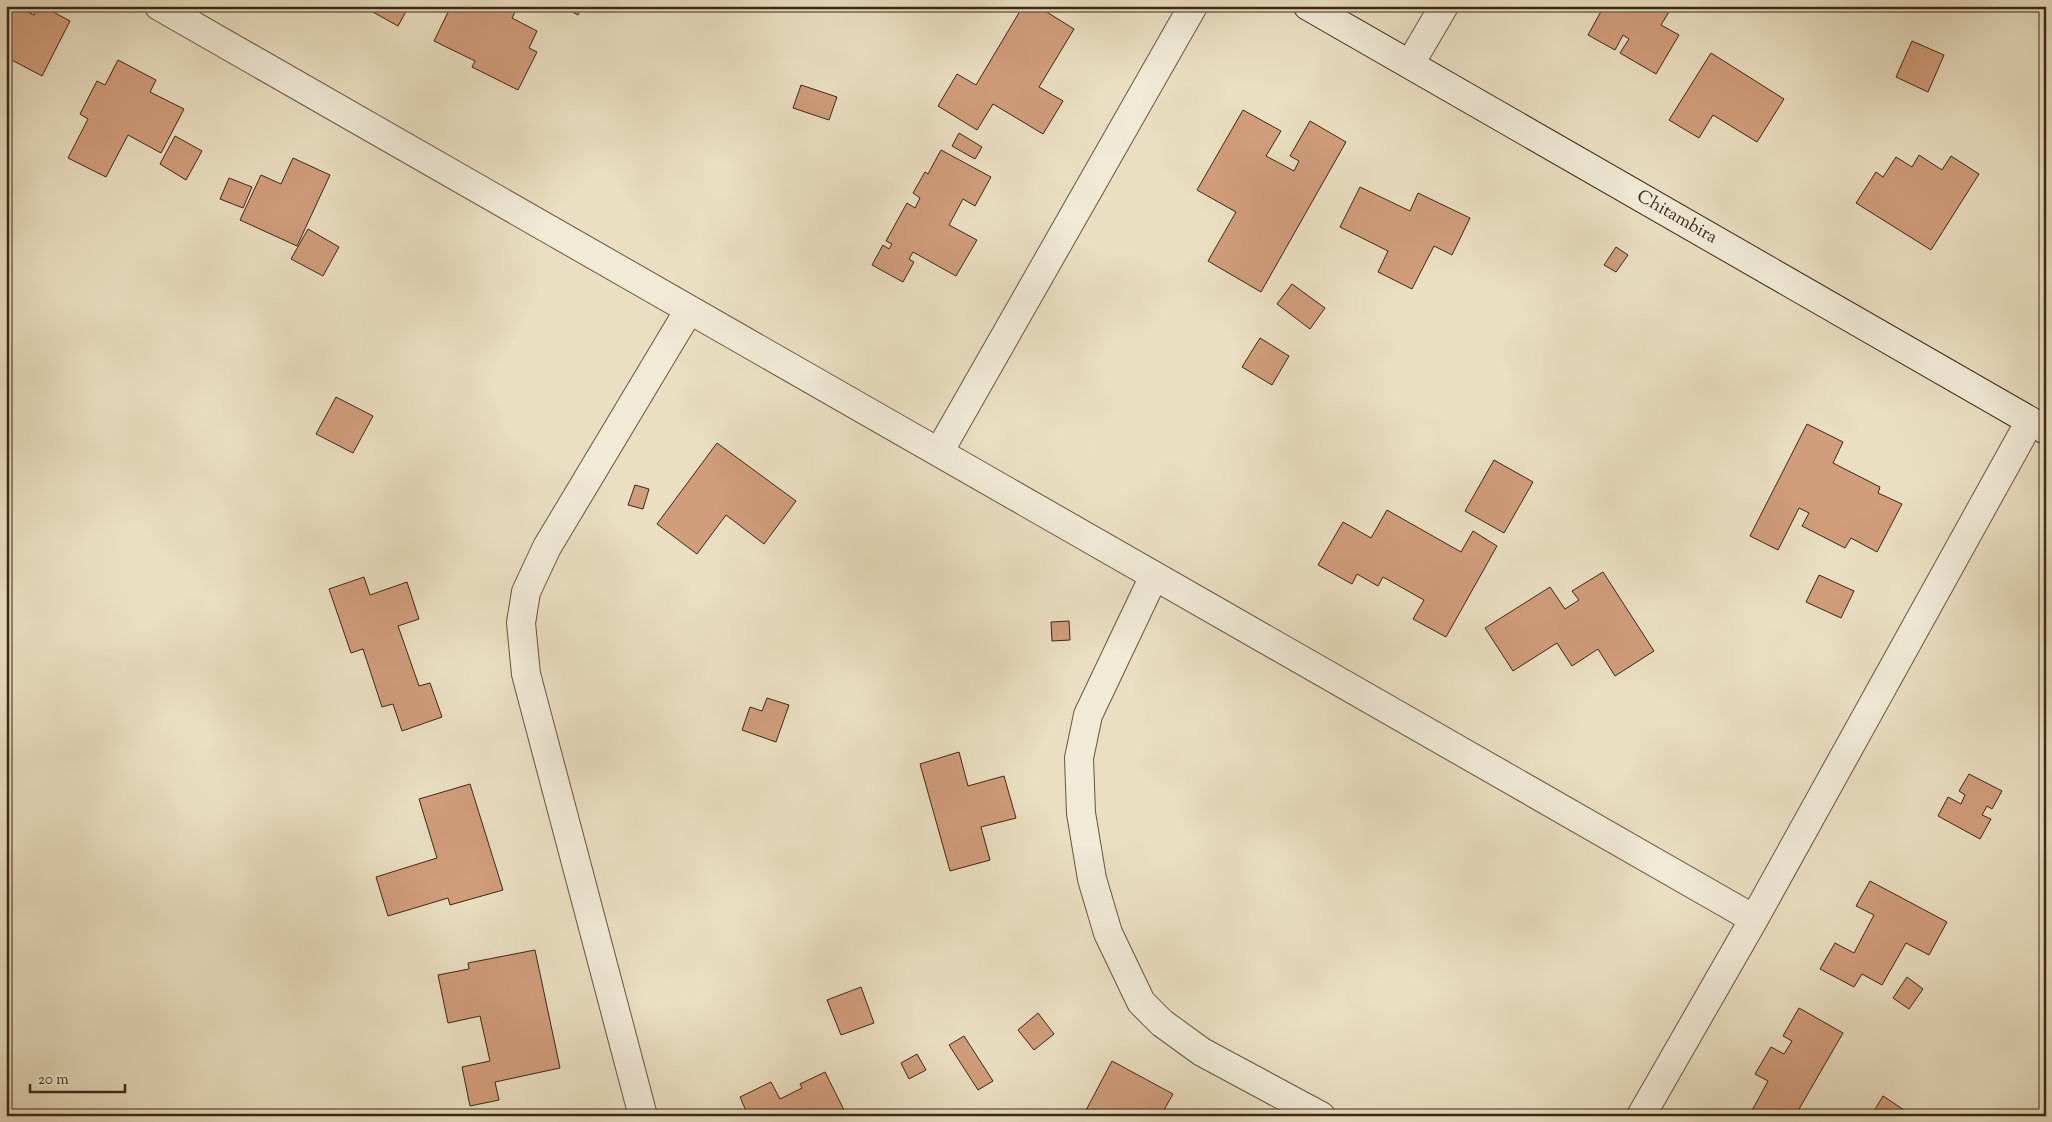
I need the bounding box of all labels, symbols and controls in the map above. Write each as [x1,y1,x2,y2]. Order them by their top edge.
street label: Chitambira [1631,184,1722,251]
scale bar [30,1062,125,1094]
text: 20 m [38,1070,69,1091]

